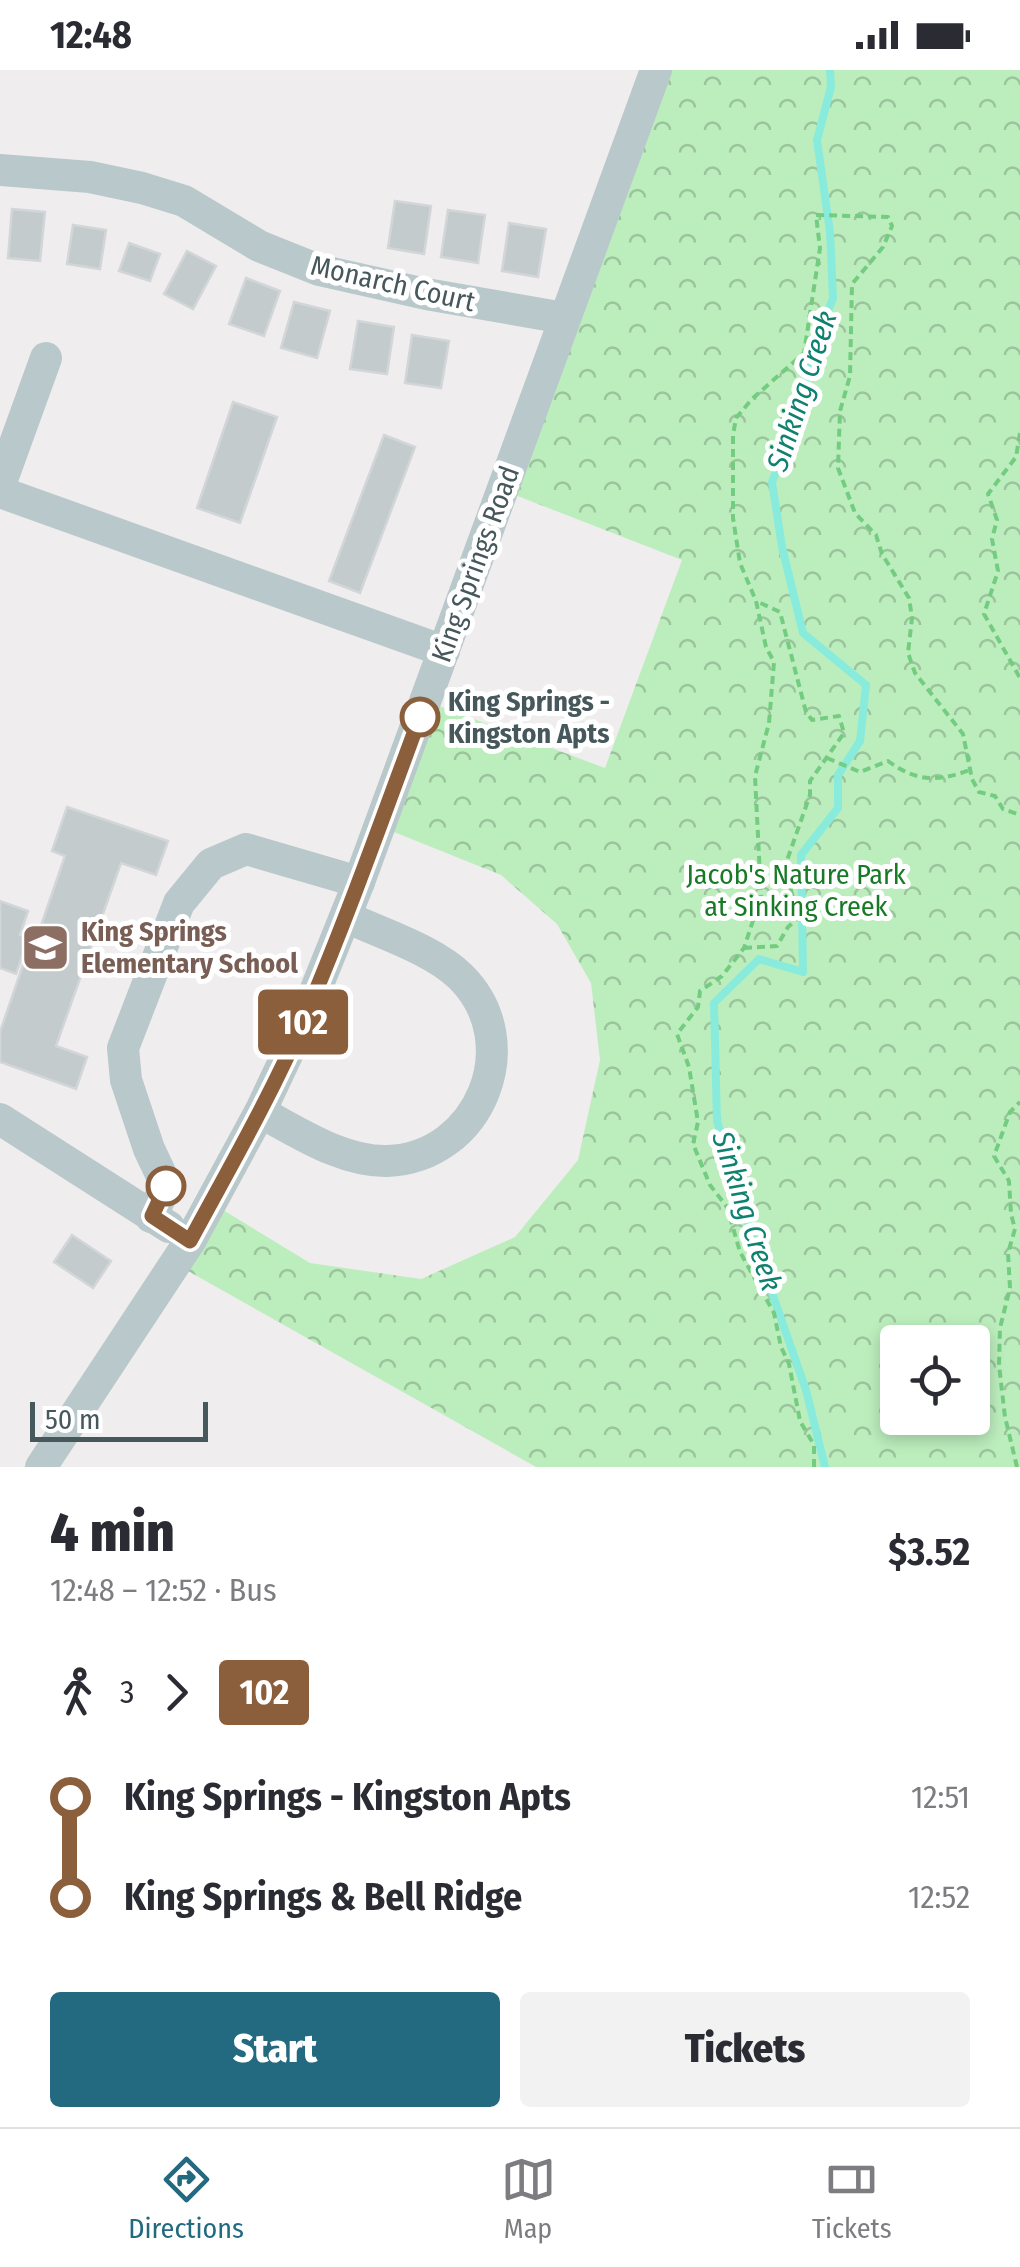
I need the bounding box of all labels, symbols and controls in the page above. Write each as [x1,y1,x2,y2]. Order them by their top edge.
text: 12:48 [50,12,132,58]
street label: Monarch Court [308,249,479,319]
water label: Sinking Creek [759,306,845,476]
street label: King Springs Road [425,462,526,667]
place label: King Springs - Kingston Apts [448,685,610,750]
marker: King Springs - Kingston Apts [401,698,439,736]
park label: Jacob's Nature Park at Sinking Creek [686,858,907,923]
place label: King Springs Elementary School [81,915,298,980]
school or university icon: King Springs Elementary School [20,921,72,973]
line badge: 102 [246,990,360,1054]
text: 102 [278,1001,328,1043]
water label: Sinking Creek [704,1126,790,1296]
unlabelled marker [147,1167,185,1205]
map controls [880,1325,990,1435]
button: locate [880,1325,990,1435]
scale bar [30,1397,208,1442]
text: 50 m [45,1403,101,1436]
text: 4 min [50,1500,175,1566]
text: $3.52 [888,1529,970,1575]
text: 12:48 – 12:52 · Bus [50,1571,277,1609]
icon: walk [50,1665,105,1720]
icon: forward [149,1665,204,1720]
text: 102 [239,1671,289,1713]
text: 3 [120,1673,134,1711]
text: King Springs - Kingston Apts [124,1774,571,1820]
text: 12:51 [911,1778,970,1816]
text: King Springs & Bell Ridge [124,1874,522,1920]
text: 12:52 [908,1878,970,1916]
button: Start [50,1992,500,2107]
button: Tickets [520,1992,970,2107]
tab: Directions [128,2152,244,2245]
tab: Map [501,2152,556,2245]
tab: Tickets [812,2152,892,2245]

